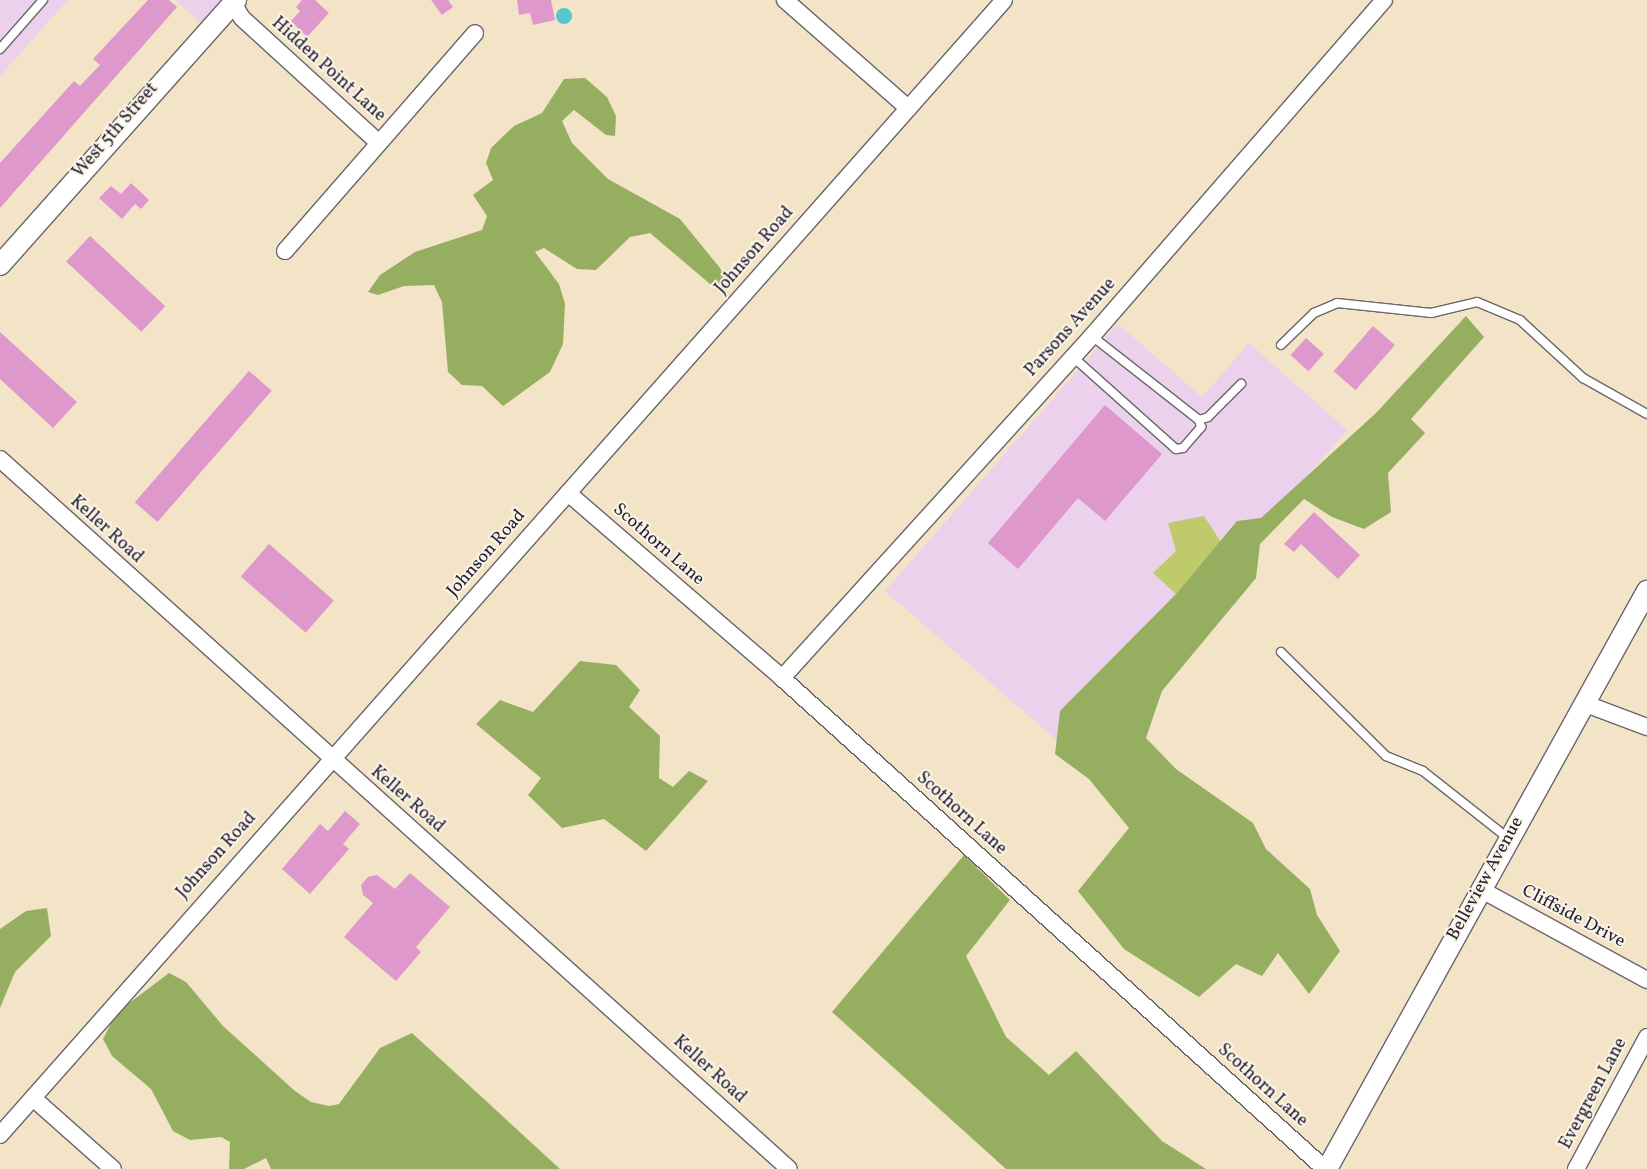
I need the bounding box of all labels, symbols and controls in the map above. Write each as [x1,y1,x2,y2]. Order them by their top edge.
street label: Hidden Point Lane [266,13,390,127]
street label: West 5th Street [69,79,163,183]
street label: Johnson Road [711,203,799,299]
street label: Parsons Avenue [1021,274,1121,382]
street label: Keller Road [65,491,147,569]
street label: Scothorn Lane [608,499,708,591]
street label: Johnson Road [443,506,531,602]
street label: Keller Road [366,762,448,838]
street label: Scothorn Lane [911,768,1011,860]
street label: Johnson Road [172,808,262,904]
street label: Belleview Avenue [1443,813,1529,945]
street label: Cliffside Drive [1518,881,1628,953]
street label: Keller Road [668,1031,750,1109]
street label: Evergreen Lane [1556,1035,1632,1153]
street label: Scothorn Lane [1212,1040,1312,1132]

